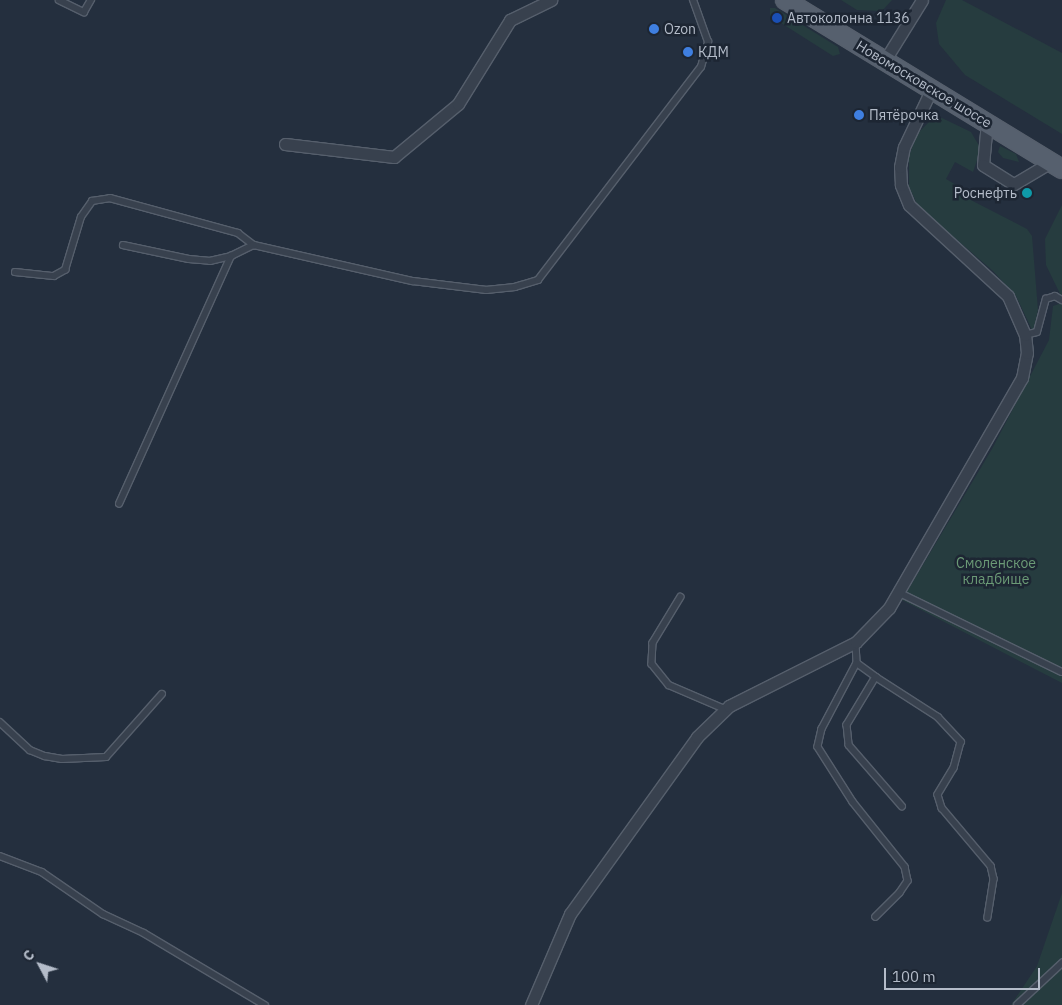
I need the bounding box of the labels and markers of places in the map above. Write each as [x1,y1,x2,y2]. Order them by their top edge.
place label: Автоколонна 1136 [787,10,910,26]
marker: Автоколонна 1136 [771,12,783,24]
place label: Ozon [664,21,696,37]
marker: Ozon [648,23,660,35]
place label: КДМ [698,44,729,60]
marker: КДМ [682,46,694,58]
place label: Пятёрочка [869,107,939,123]
marker: Пятёрочка [853,109,865,121]
place label: Роснефть [954,185,1017,201]
marker: Роснефть [1021,187,1033,199]

